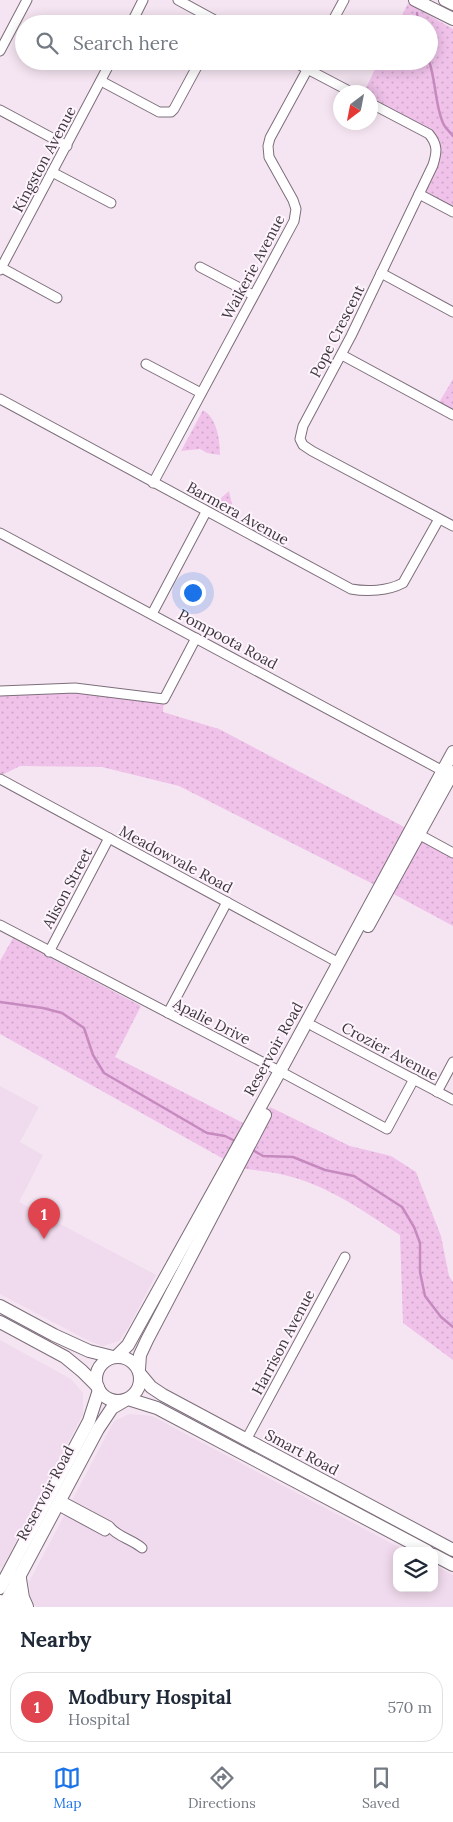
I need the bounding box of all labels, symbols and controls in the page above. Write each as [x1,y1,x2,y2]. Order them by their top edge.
search box [15,15,438,70]
icon: search [33,29,61,57]
text: Search here [73,31,179,55]
north arrow [333,85,378,130]
street label: Kingston Avenue [8,103,80,215]
street label: Waikerie Avenue [217,211,289,323]
street label: Pope Crescent [305,281,369,381]
street label: Barmera Avenue [183,477,293,549]
your location [180,580,206,606]
street label: Pompoota Road [175,605,281,673]
street label: Meadowvale Road [116,821,236,897]
street label: Alison Street [37,844,96,933]
street label: Apalie Drive [169,993,254,1049]
street label: Reservoir Road [239,999,307,1099]
street label: Crozier Avenue [338,1017,442,1085]
pin: 1 [28,1198,60,1239]
street label: Harrison Avenue [247,1286,319,1398]
street label: Smart Road [262,1425,342,1479]
street label: Reservoir Road [12,1442,78,1544]
map controls [393,1547,438,1592]
button: layers [393,1547,438,1592]
text: Nearby [20,1626,91,1653]
text: Modbury Hospital [68,1685,232,1709]
text: 1 [34,1697,40,1717]
text: 570 m [387,1697,432,1717]
text: Hospital [68,1709,130,1729]
tab: Map [53,1764,82,1812]
tab: Directions [188,1764,256,1812]
tab: Saved [362,1764,400,1812]

